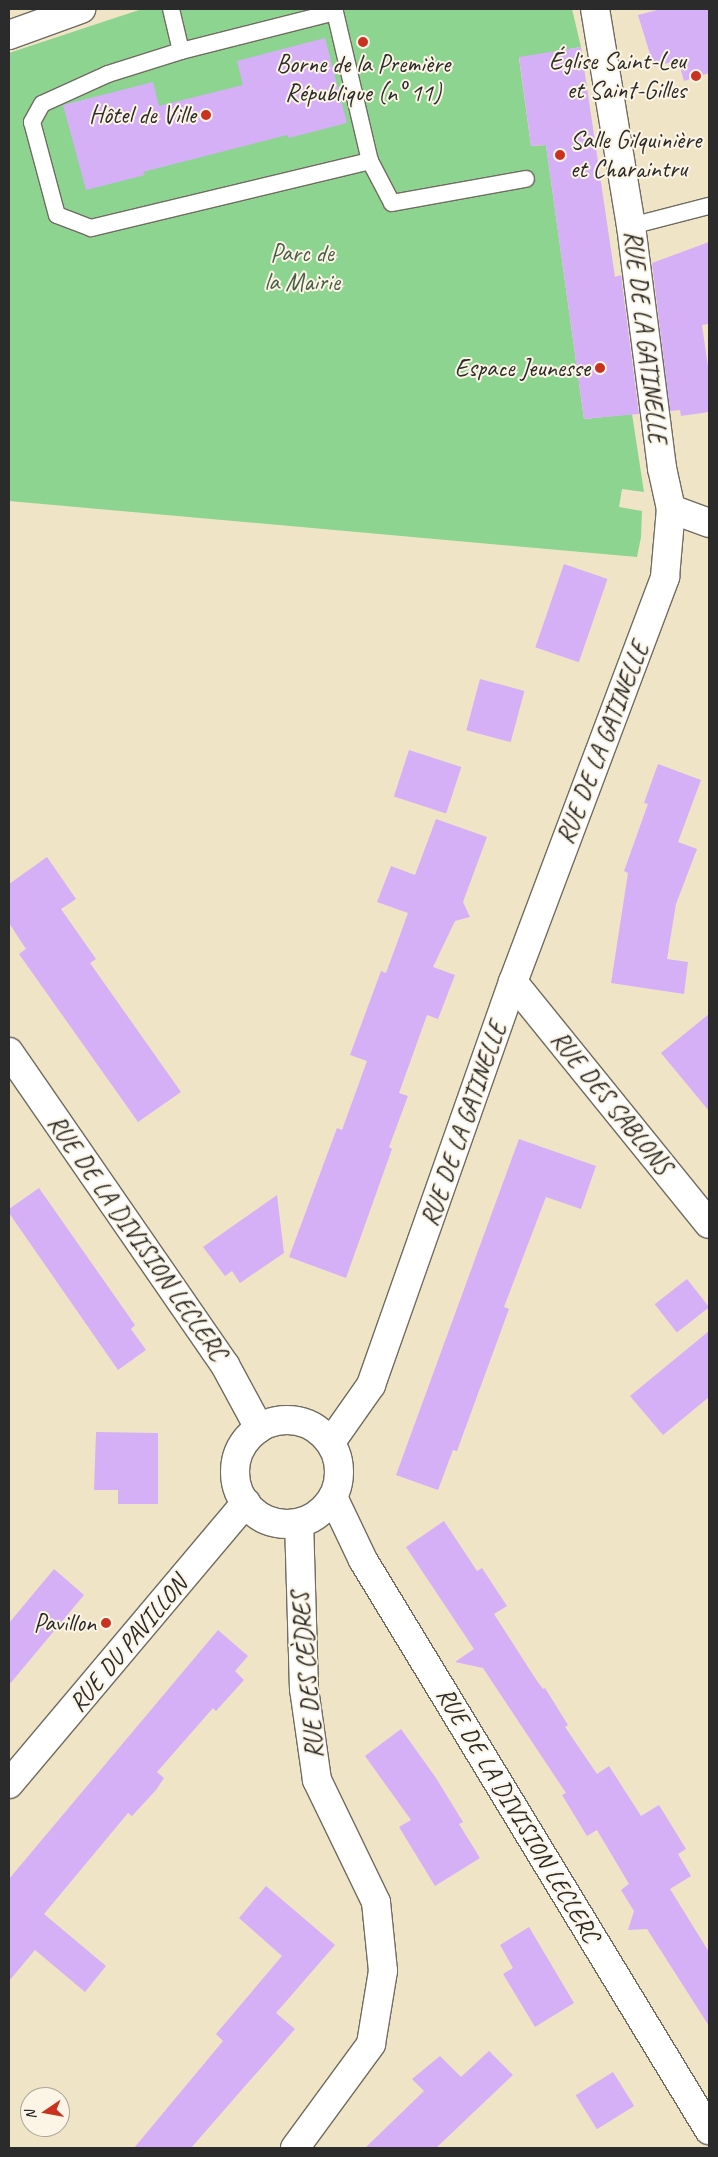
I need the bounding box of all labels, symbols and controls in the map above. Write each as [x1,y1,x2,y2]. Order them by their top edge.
marker: Borne de la Première République (n° 11) [357,36,369,48]
place label: Église Saint-Leu et Saint-Gilles [549,47,686,106]
place label: Borne de la Première République (n° 11) [275,50,451,109]
marker: Église Saint-Leu et Saint-Gilles [690,70,702,82]
place label: Hôtel de Ville [89,100,196,130]
marker: Hôtel de Ville [200,109,212,121]
place label: Salle Gilquinière et Charaintru [570,126,701,185]
marker: Salle Gilquinière et Charaintru [554,149,566,161]
street label: RUE DE LA GATINELLE [617,229,673,445]
park label: Parc de la Mairie [264,239,340,298]
place label: Espace Jeunesse [455,353,590,383]
marker: Espace Jeunesse [594,362,606,374]
street label: RUE DE LA GATINELLE [551,638,655,848]
street label: RUE DE LA GATINELLE [415,1018,513,1230]
street label: RUE DES SABLONS [544,1025,678,1181]
street label: RUE DE LA DIVISION LECLERC [40,1109,234,1367]
street label: RUE DU PAVILLON [62,1570,194,1718]
street label: RUE DES CÈDRES [286,1590,330,1760]
place label: Pavillon [34,1608,96,1638]
marker: Pavillon [100,1617,112,1629]
street label: RUE DE LA DIVISION LECLERC [430,1681,606,1949]
north arrow [20,2087,70,2137]
text: N [22,2109,40,2121]

